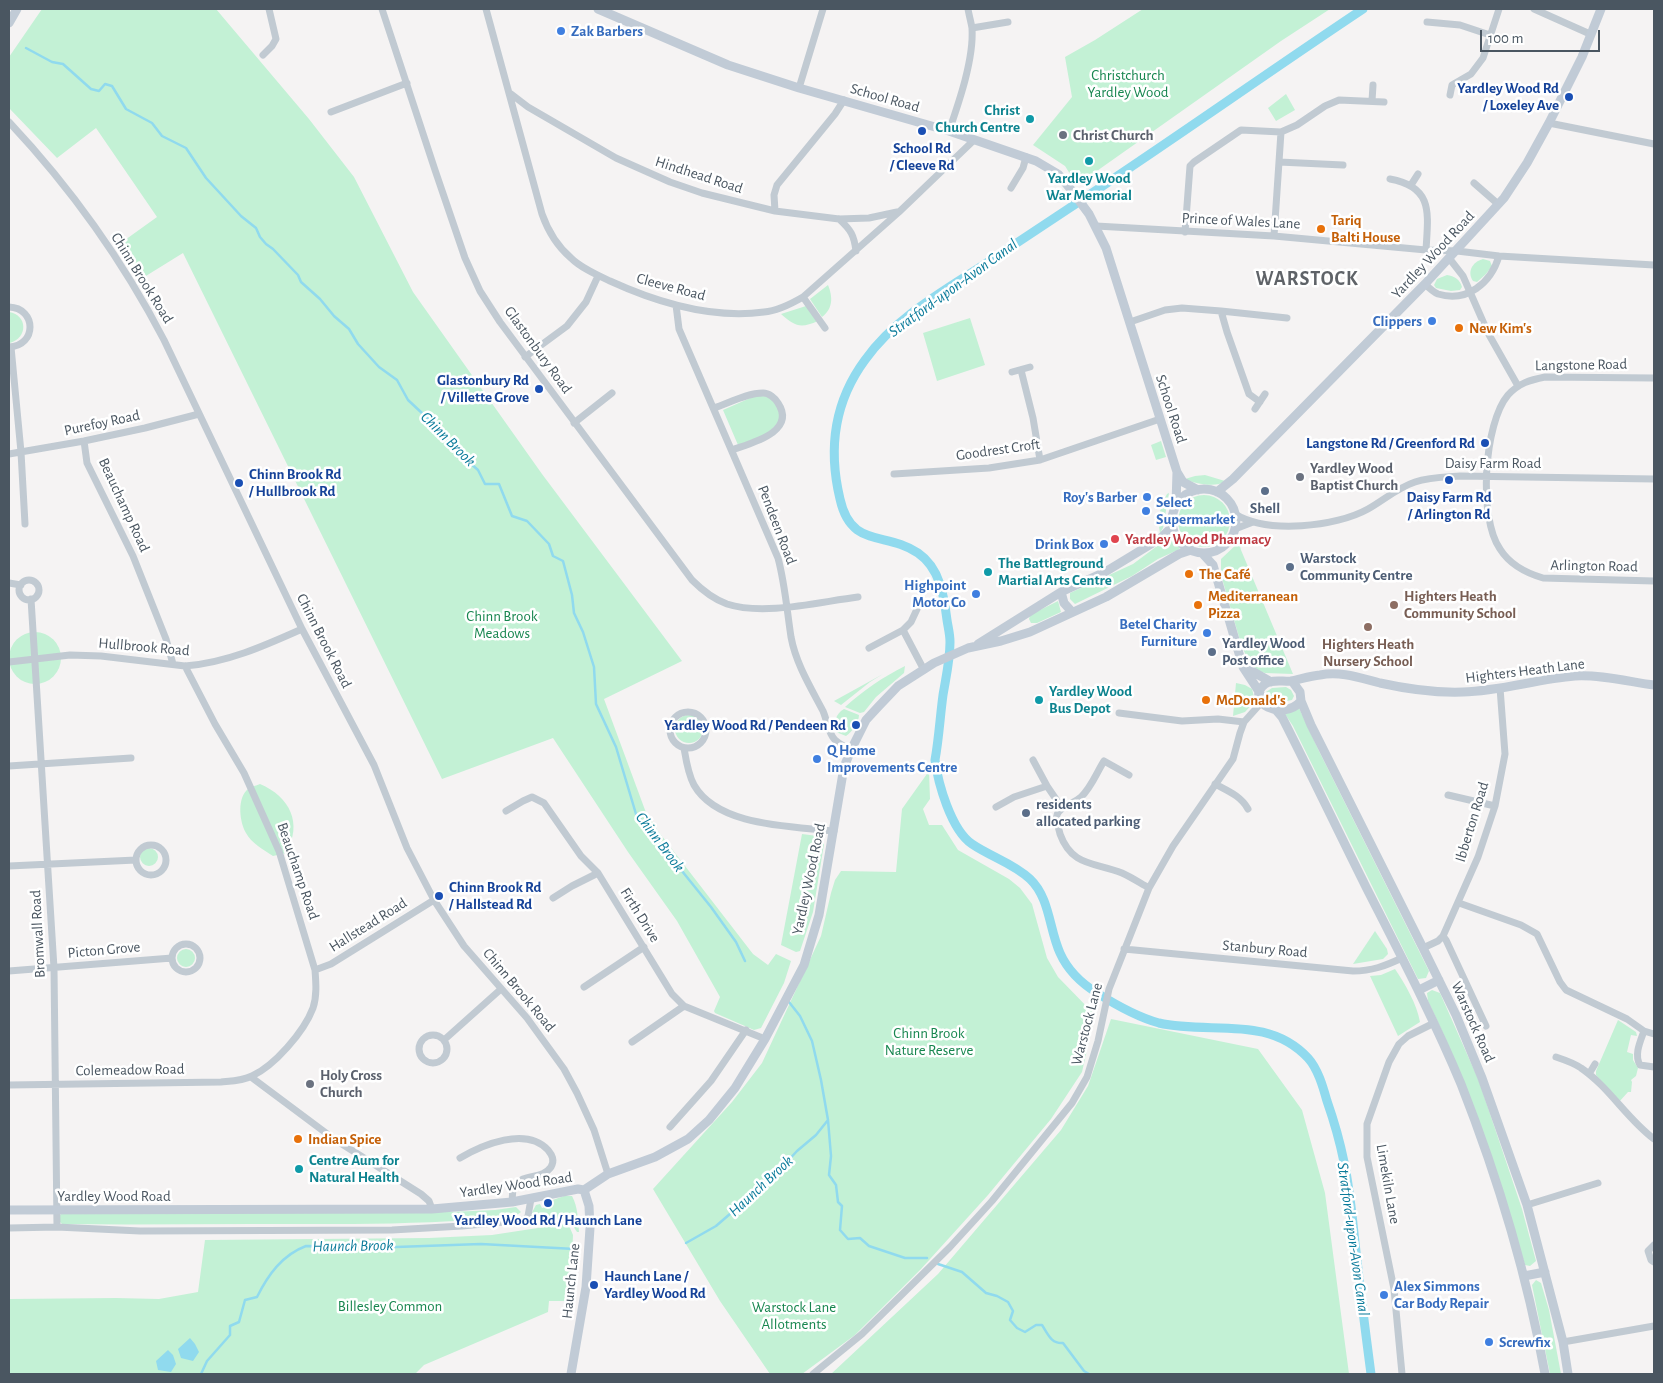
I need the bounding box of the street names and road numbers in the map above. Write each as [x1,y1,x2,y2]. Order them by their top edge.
street label: School Road [848,80,922,116]
street label: Hindhead Road [653,152,745,198]
street label: Yardley Wood Road [1388,207,1478,303]
street label: Prince of Wales Lane [1181,209,1301,233]
street label: Chinn Brook Road [107,229,177,327]
street label: Cleeve Road [635,269,707,305]
street label: Glastonbury Road [500,303,576,397]
street label: Langstone Road [1535,355,1627,375]
street label: School Road [1151,372,1191,446]
street label: Purefoy Road [62,406,142,440]
street label: Goodrest Croft [955,435,1041,465]
street label: Daisy Farm Road [1445,454,1541,472]
street label: Beauchamp Road [94,455,154,555]
street label: Pendeen Road [754,483,800,567]
street label: Arlington Road [1550,556,1638,576]
street label: Chinn Brook Road [292,591,356,691]
street label: Hullbrook Road [98,634,190,660]
street label: Highters Heath Lane [1464,655,1586,687]
street label: Ibberton Road [1451,780,1493,864]
street label: Beauchamp Road [273,820,323,922]
street label: Yardley Wood Road [788,822,830,936]
street label: Firth Drive [616,884,664,946]
street label: Bromwall Road [27,889,49,979]
street label: Hallstead Road [326,894,410,956]
street label: Stanbury Road [1222,936,1308,962]
street label: Picton Grove [67,938,141,962]
street label: Chinn Brook Road [479,945,559,1035]
street label: Warstock Road [1447,979,1499,1065]
street label: Warstock Lane [1067,981,1107,1067]
street label: Colemeadow Road [76,1060,184,1080]
street label: Limekiln Lane [1372,1143,1404,1225]
street label: Yardley Wood Road [459,1168,573,1202]
street label: Yardley Wood Road [57,1187,171,1205]
street label: Haunch Lane [558,1242,584,1320]

